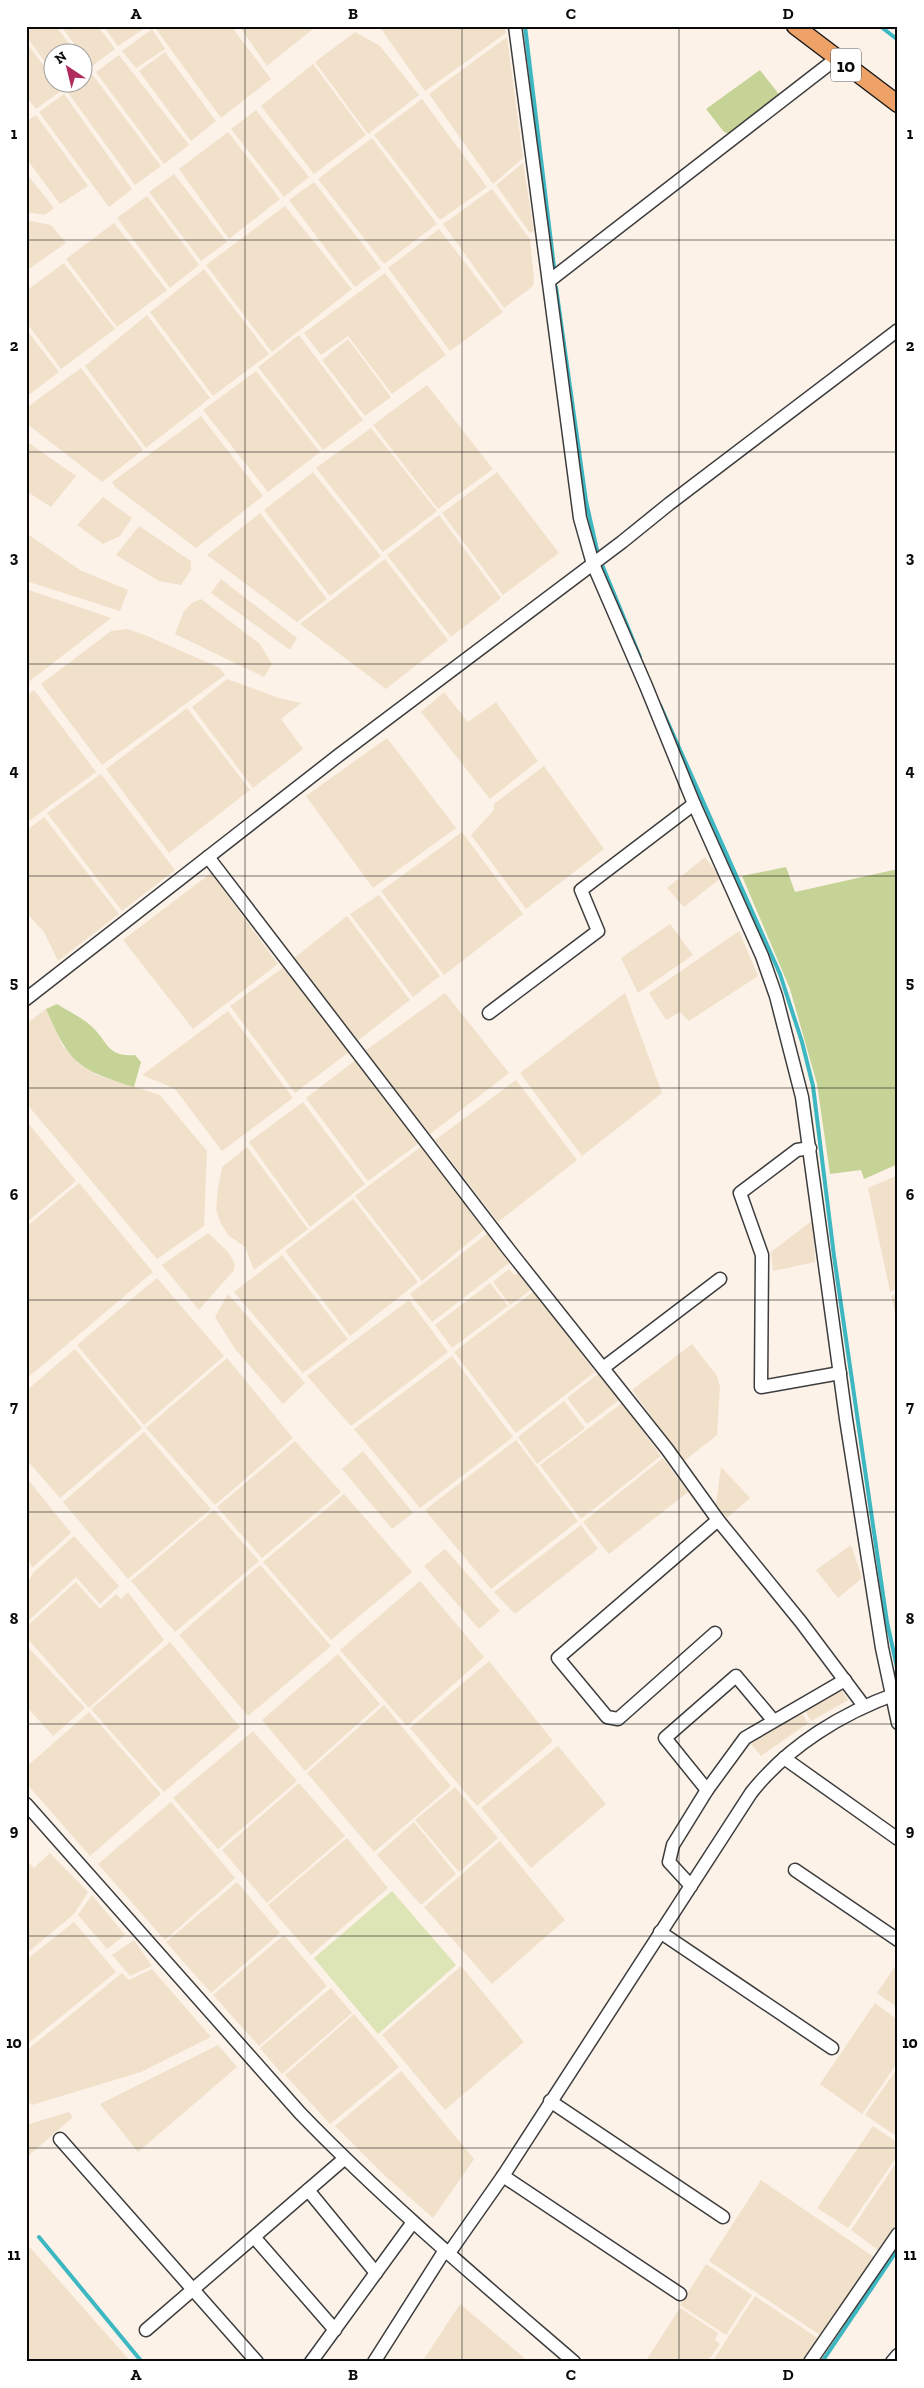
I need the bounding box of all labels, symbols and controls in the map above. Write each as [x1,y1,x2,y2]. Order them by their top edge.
text: A [131,4,142,23]
text: B [348,4,358,23]
text: C [566,4,576,23]
text: D [782,4,794,23]
north arrow [42,42,92,92]
text: N [52,48,70,68]
road number: 10 [831,48,861,82]
text: 1 [11,124,18,143]
text: 1 [907,124,914,143]
text: 2 [10,336,19,355]
text: 2 [906,336,915,355]
text: 3 [10,548,19,567]
text: 3 [906,548,915,567]
text: 4 [9,761,19,780]
text: 4 [905,761,915,780]
text: 5 [10,973,18,992]
text: 5 [906,973,914,992]
text: 6 [10,1185,19,1204]
text: 6 [906,1185,915,1204]
text: 7 [10,1397,18,1416]
text: 7 [906,1397,914,1416]
text: 8 [10,1609,19,1628]
text: 8 [906,1609,915,1628]
text: 9 [10,1821,19,1840]
text: 9 [906,1821,915,1840]
text: 10 [6,2033,22,2052]
text: 10 [902,2033,918,2052]
text: 11 [8,2245,21,2264]
text: 11 [904,2245,917,2264]
text: A [131,2365,142,2384]
text: B [348,2365,358,2384]
text: C [566,2365,576,2384]
text: D [782,2365,794,2384]

